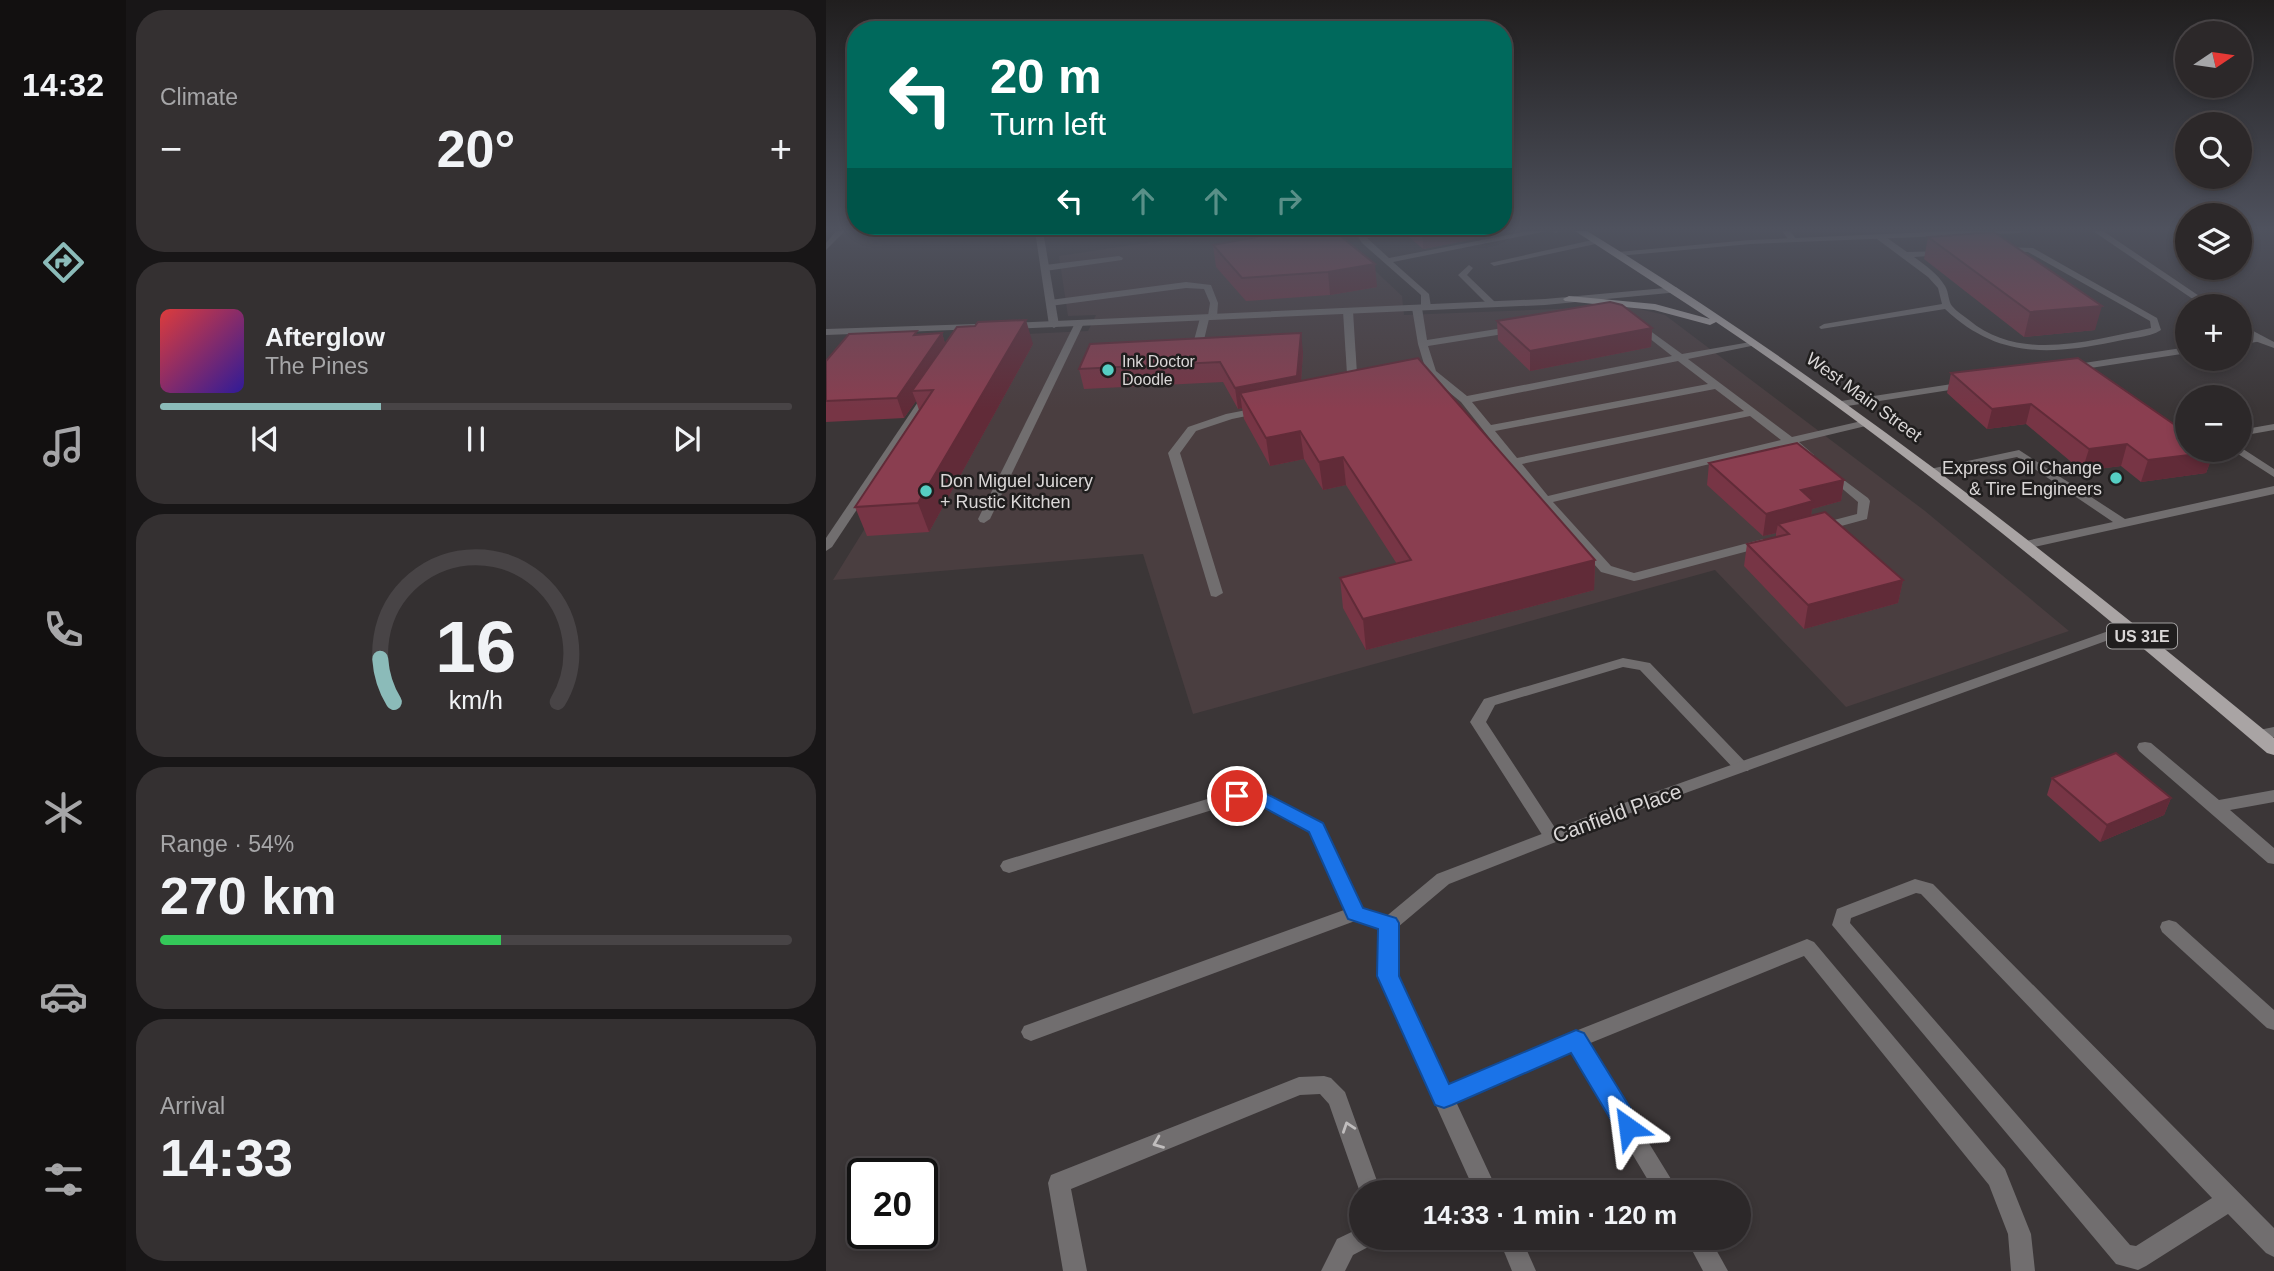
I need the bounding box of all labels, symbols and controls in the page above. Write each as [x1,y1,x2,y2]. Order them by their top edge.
north arrow [2175,21,2252,98]
map controls [2175,21,2252,462]
icon: left [875,49,966,140]
text: 20 m [990,49,1102,103]
text: 14:32 [22,67,104,103]
text: Climate [160,84,238,110]
text: Turn left [990,106,1106,142]
button: search [2175,112,2252,189]
text: 20° [437,120,515,178]
text: − [160,128,182,170]
text: + [770,128,792,170]
icon: left [1051,182,1089,220]
icon: ahead [1124,182,1162,220]
icon: ahead [1197,182,1235,220]
icon: right [1270,182,1308,220]
button: layers [2175,203,2252,280]
icon: directions [39,238,88,287]
button: + [2175,294,2252,371]
text: Afterglow [265,322,385,352]
street label: West Main Street [1802,348,1926,446]
text: The Pines [265,353,369,379]
place label: Ink Doctor Doodle [1122,353,1196,388]
marker: Ink Doctor Doodle [1100,362,1116,378]
button: − [2175,385,2252,462]
icon: previous [246,420,284,458]
icon: pause [457,420,495,458]
icon: next [668,420,706,458]
icon: music [39,422,88,471]
place label: Express Oil Change & Tire Engineers [1942,458,2102,499]
marker: Express Oil Change & Tire Engineers [2108,470,2124,486]
place label: Don Miguel Juicery + Rustic Kitchen [940,471,1093,512]
marker: Don Miguel Juicery + Rustic Kitchen [918,483,934,499]
icon: phone [39,605,88,654]
text: 16 [436,606,516,687]
road number: US 31E [2107,624,2177,649]
text: km/h [449,685,503,713]
pin [1207,766,1267,826]
icon: arrive [1218,777,1256,815]
street label: Canfield Place [1549,779,1685,847]
icon: climate [39,788,88,837]
text: Range · 54% [160,831,294,857]
text: 270 km [160,867,336,925]
icon: car [39,972,88,1021]
position arrow [1591,1090,1665,1164]
text: Arrival [160,1093,225,1119]
one-way arrow [1342,1122,1356,1134]
text: 14:33 [160,1129,293,1187]
one-way arrow [1152,1134,1164,1148]
icon: filters [39,1155,88,1204]
speed limit sign: 20 [847,1158,938,1249]
text: 14:33 · 1 min · 120 m [1423,1200,1677,1230]

